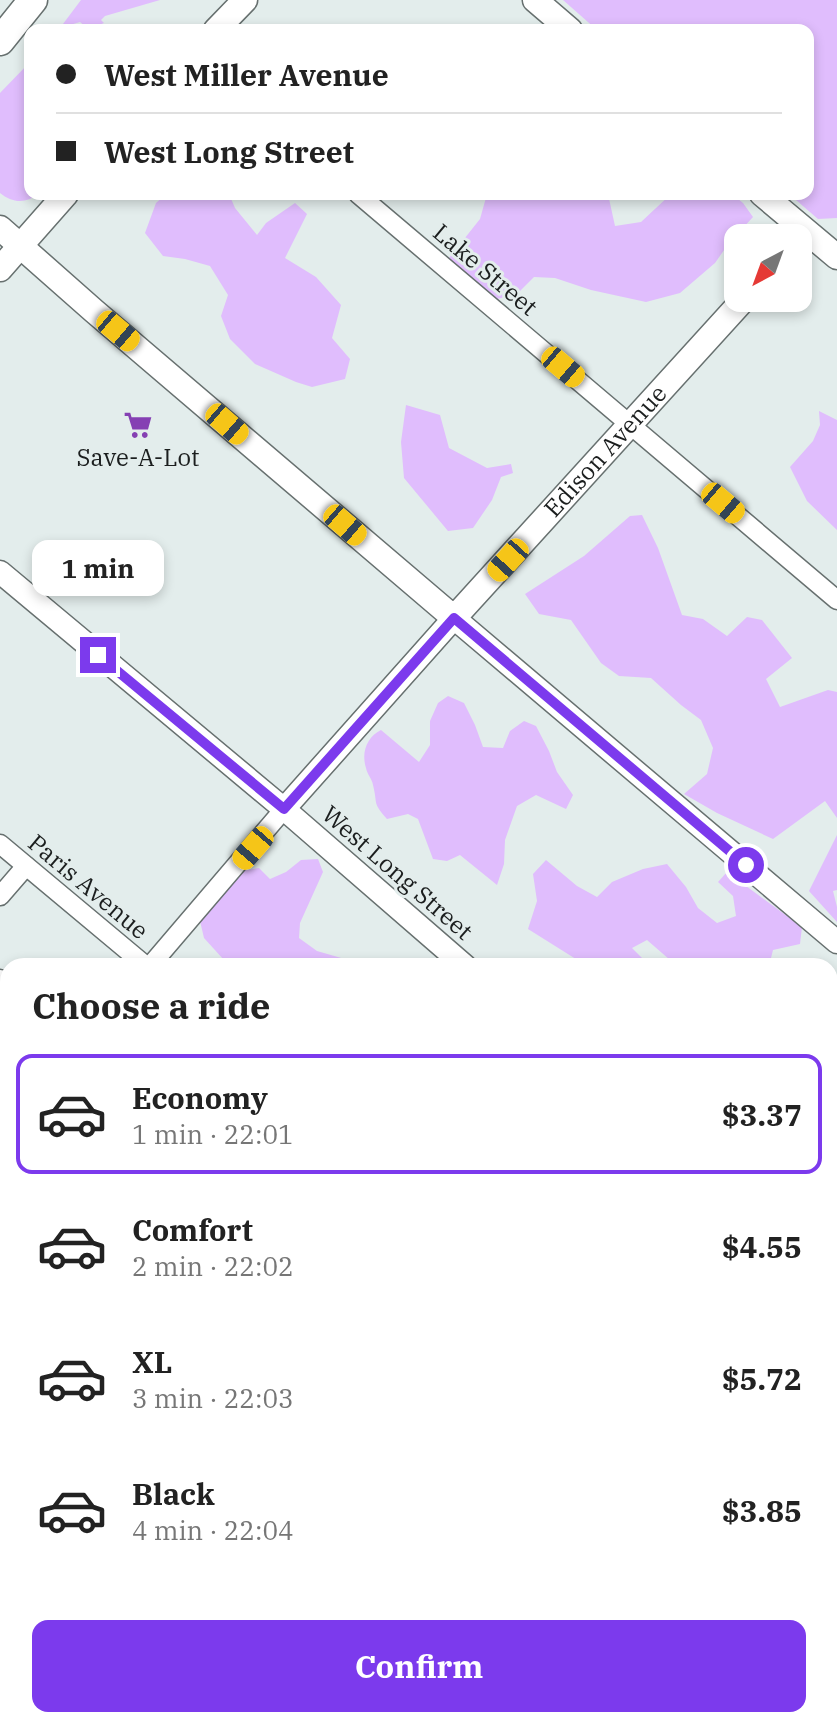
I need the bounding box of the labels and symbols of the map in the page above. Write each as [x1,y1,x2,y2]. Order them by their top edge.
street label: Lake Street [427,216,545,322]
north arrow [724,224,812,312]
car [92,306,144,356]
car [537,342,589,392]
street label: Edison Avenue [537,378,673,523]
car [201,399,253,449]
supermarket icon: Save-A-Lot [123,410,153,440]
place label: Save-A-Lot [77,441,199,473]
car [697,478,749,528]
car [319,500,371,550]
car [483,534,533,586]
callout: 1 min [32,539,164,595]
route end [80,637,116,673]
street label: West Long Street [316,798,480,947]
car [228,822,278,874]
street label: Paris Avenue [22,827,155,946]
route start [728,847,764,883]

